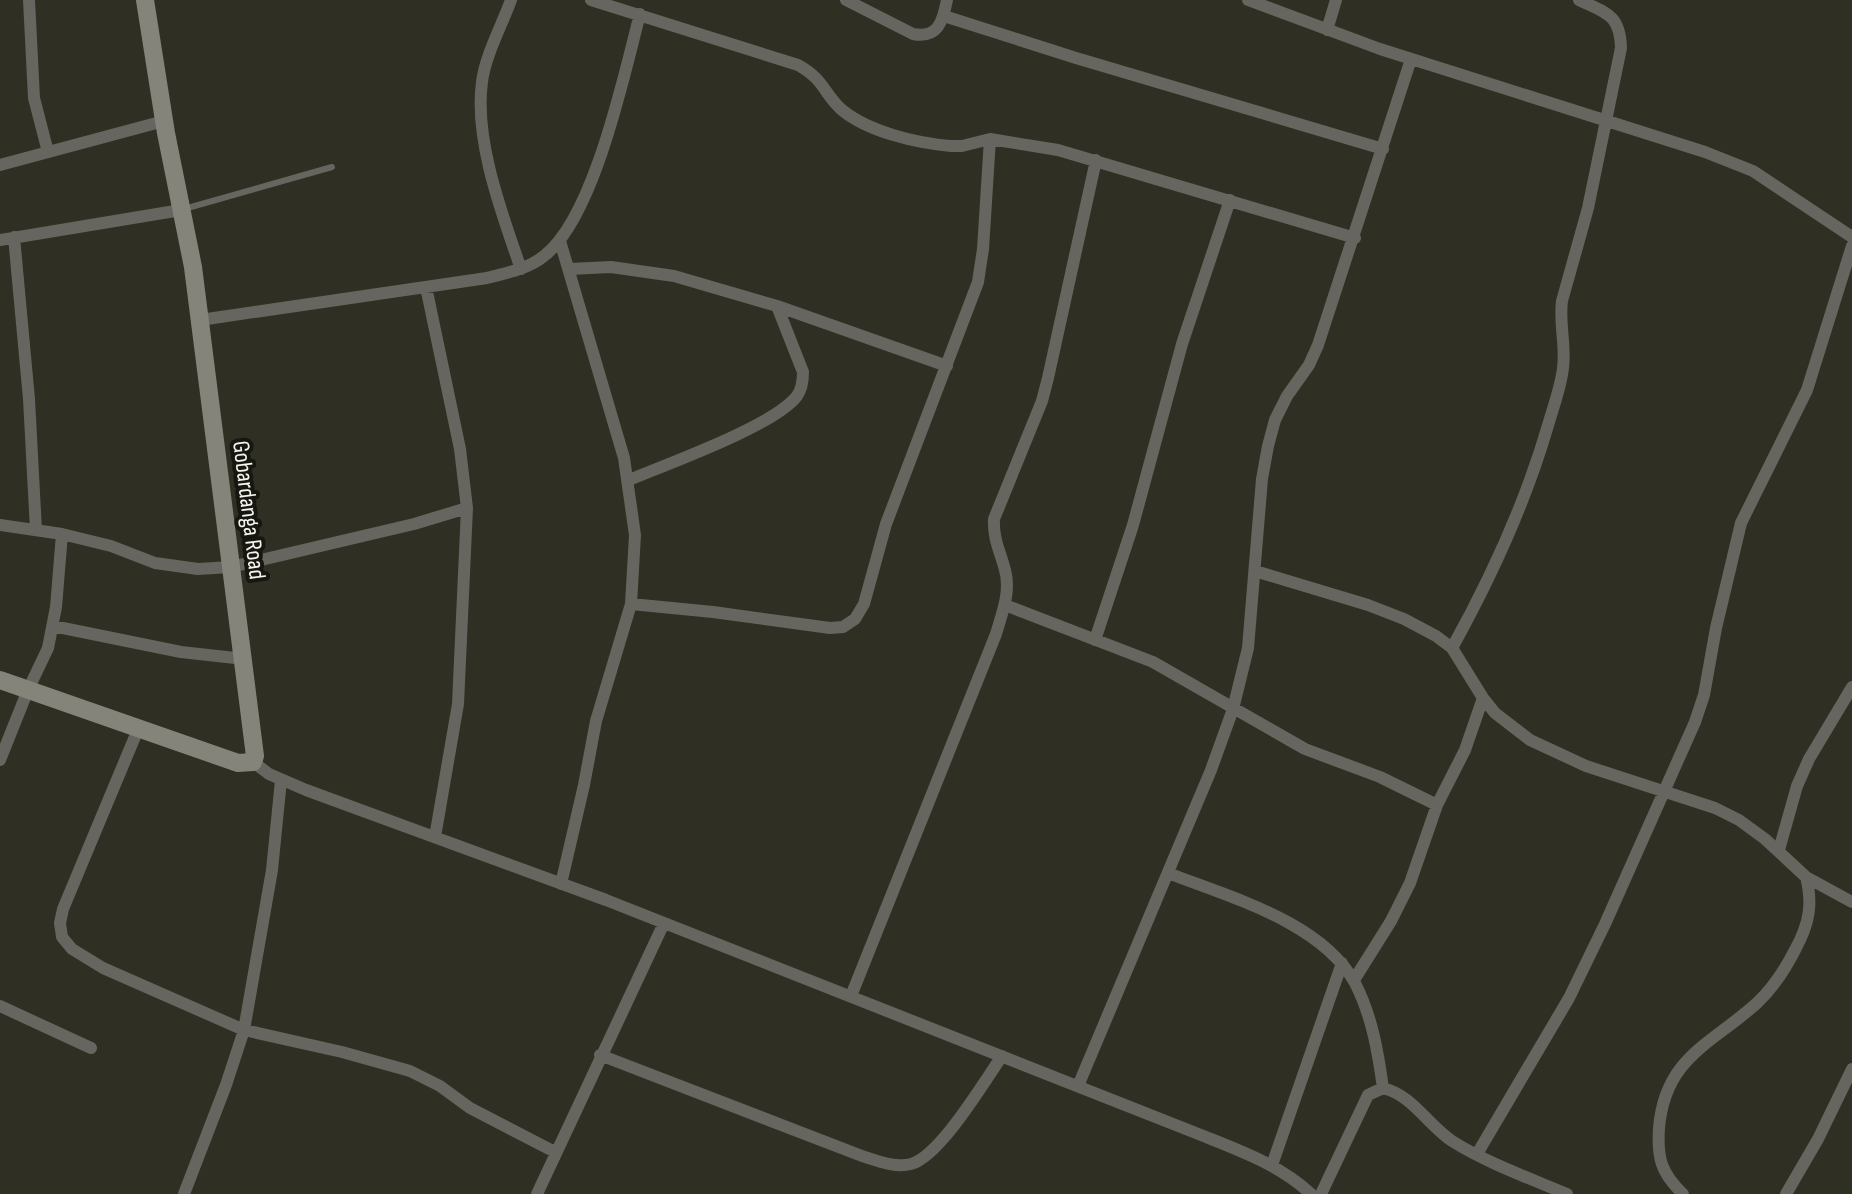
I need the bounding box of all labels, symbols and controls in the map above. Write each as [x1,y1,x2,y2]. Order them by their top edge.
street label: Gobardanga Road [226,439,272,581]

